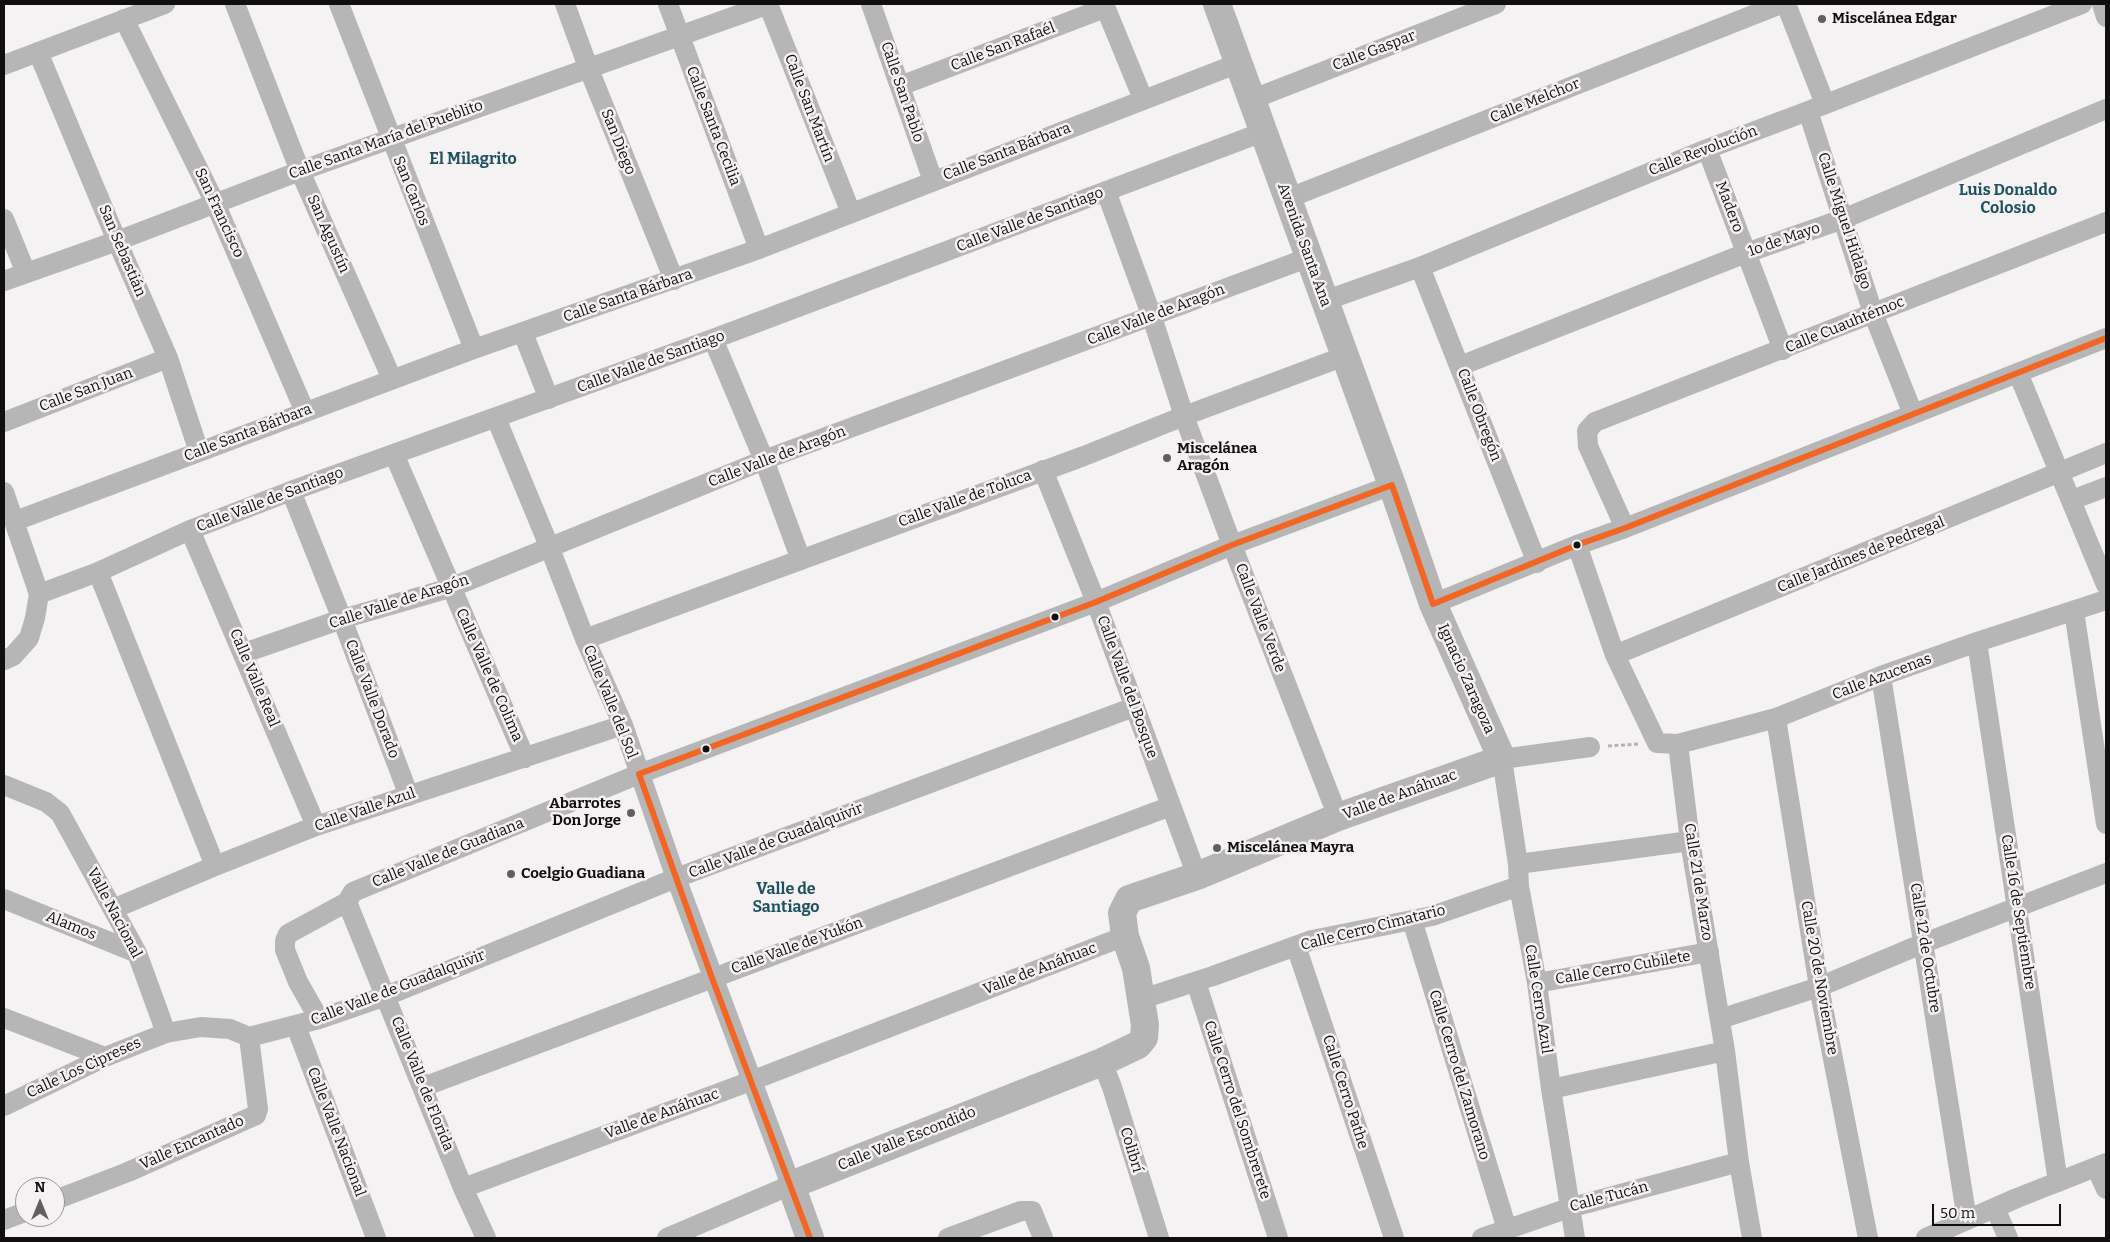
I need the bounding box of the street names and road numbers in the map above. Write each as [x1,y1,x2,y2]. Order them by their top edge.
street label: Calle San Rafaél [948,19,1058,75]
street label: Calle Gaspar [1330,27,1418,75]
street label: Calle San Pablo [876,39,928,145]
street label: Calle San Martín [780,52,838,164]
street label: Calle Santa Cecilia [682,64,744,188]
street label: Calle Melchor [1488,75,1582,127]
street label: Calle Santa María del Pueblito [286,96,486,184]
street label: San Diego [597,106,639,178]
street label: Calle Santa Bárbara [941,119,1073,185]
street label: Calle Revolución [1646,122,1760,180]
street label: Calle Miguel Hidalgo [1813,150,1875,292]
street label: San Carlos [389,154,433,228]
street label: San Francisco [190,165,248,261]
street label: Madero [1711,179,1747,235]
street label: Avenida Santa Ana [1273,181,1335,309]
street label: Calle Valle de Santiago [954,184,1106,256]
street label: San Agustín [303,192,353,276]
street label: San Sebastián [95,202,149,300]
street label: 1o de Mayo [1746,219,1822,261]
street label: Calle Santa Bárbara [561,265,695,327]
street label: Calle Valle de Aragón [1085,280,1227,350]
street label: Calle Cuauhtémoc [1783,293,1907,357]
street label: Calle Valle de Santiago [575,327,727,397]
street label: Calle San Juan [37,364,135,416]
street label: Calle Obregón [1453,366,1505,464]
street label: Calle Santa Bárbara [182,400,314,466]
street label: Calle Valle de Aragón [706,422,848,492]
street label: Calle Valle de Santiago [194,464,346,536]
street label: Calle Valle de Toluca [896,467,1034,531]
street label: Calle Jardines de Pedregal [1775,513,1947,597]
street label: Calle Valle Verde [1231,561,1289,675]
street label: Calle Valle de Aragón [327,571,471,633]
street label: Calle Valle de Colima [452,606,526,744]
street label: Calle Valle del Bosque [1093,613,1161,761]
street label: Ignacio Zaragoza [1434,621,1498,737]
street label: Calle Valle Real [225,626,283,730]
street label: Calle Valle Dorado [341,637,403,761]
street label: Calle Valle del Sol [579,643,641,761]
street label: Calle Azucenas [1830,650,1934,704]
street label: Valle de Anáhuac [1341,766,1459,824]
street label: Calle Valle Azul [312,784,418,836]
street label: Calle Valle de Guadalquivir [686,799,866,883]
street label: Calle Valle de Guadiana [369,814,527,892]
street label: Calle 21 de Marzo [1680,822,1716,942]
street label: Calle 16 de Septiembre [1997,833,2039,991]
street label: Valle Nacional [83,865,145,961]
street label: Calle 12 de Octubre [1906,882,1944,1014]
street label: Calle 20 de Noviembre [1797,900,1841,1056]
street label: Calle Cerro Cimatario [1299,901,1447,955]
street label: Alamos [43,908,99,944]
street label: Calle Valle de Yukón [729,914,865,978]
street label: Valle de Anáhuac [981,939,1099,999]
street label: Calle Cerro Azul [1520,943,1556,1055]
street label: Calle Valle de Guadalquivir [308,946,488,1030]
street label: Calle Cerro Cubilete [1554,947,1692,989]
street label: Calle Cerro del Zamorano [1425,988,1493,1162]
street label: Calle Valle de Florida [387,1014,457,1154]
street label: Calle Cerro del Sombrerete [1200,1019,1274,1201]
street label: Calle Cerro Pathe [1318,1033,1372,1151]
street label: Calle Los Cipreses [24,1034,144,1102]
street label: Calle Valle Nacional [303,1065,369,1199]
street label: Valle de Anáhuac [603,1085,721,1143]
street label: Calle Valle Escondido [835,1103,979,1175]
street label: Valle Encantado [137,1112,247,1174]
street label: Colibrí [1116,1125,1146,1175]
street label: Calle Tucán [1568,1178,1650,1216]

